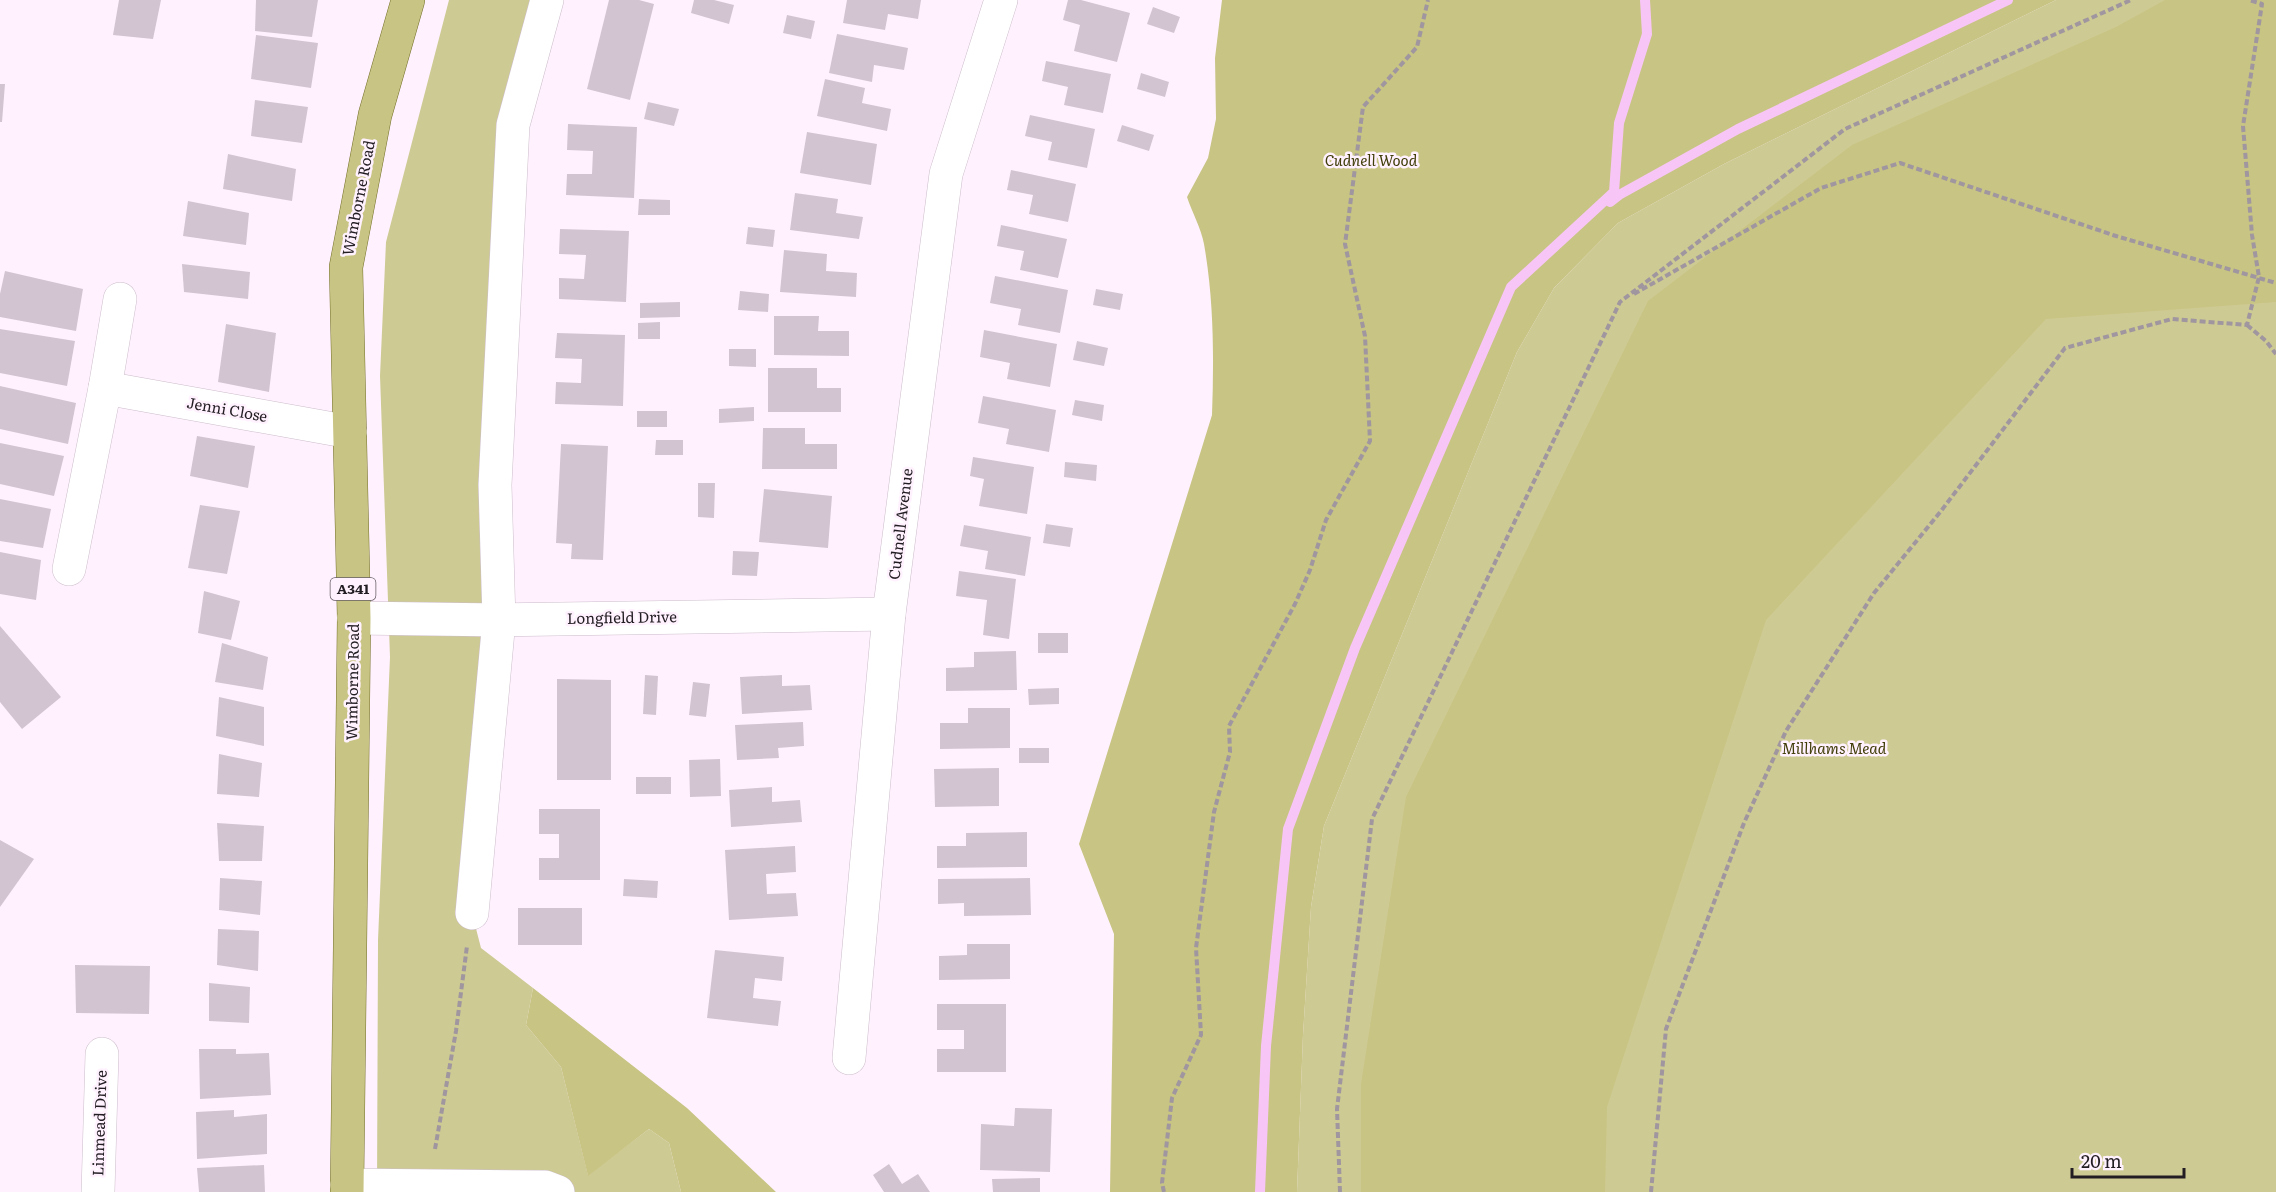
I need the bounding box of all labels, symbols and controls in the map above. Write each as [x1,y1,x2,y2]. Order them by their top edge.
street label: Wimborne Road [335,138,380,257]
park label: Cudnell Wood [1325,148,1418,171]
street label: Jenni Close [185,390,270,427]
street label: Cudnell Avenue [881,467,918,581]
road number: A341 [330,578,376,600]
street label: Longfield Drive [567,604,677,629]
street label: Wimborne Road [339,623,364,741]
park label: Millhams Mead [1782,736,1887,759]
street label: Linmead Drive [85,1069,112,1176]
scale bar [2072,1141,2184,1179]
text: 20 m [2081,1147,2122,1174]

